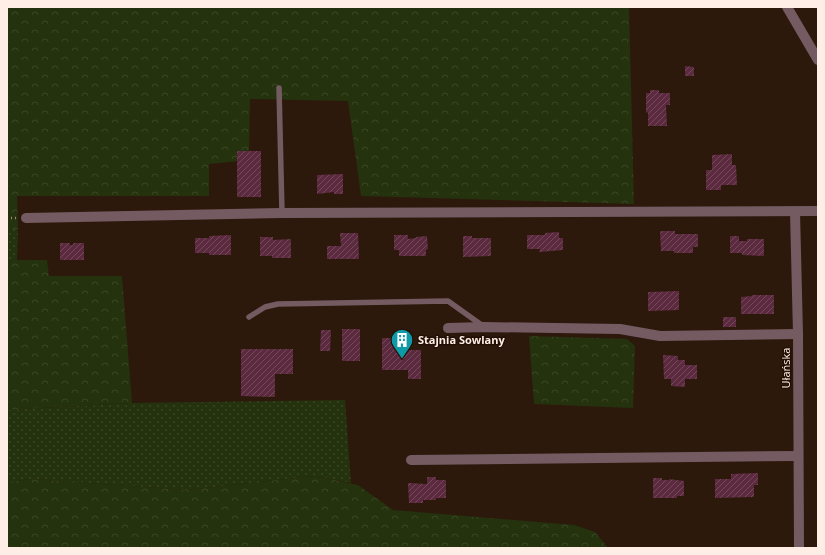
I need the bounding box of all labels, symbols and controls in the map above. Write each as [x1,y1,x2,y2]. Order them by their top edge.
building icon: Stajnia Sowlany [389,327,415,360]
place label: Stajnia Sowlany [418,332,505,347]
street label: Ułańska [778,348,793,388]

